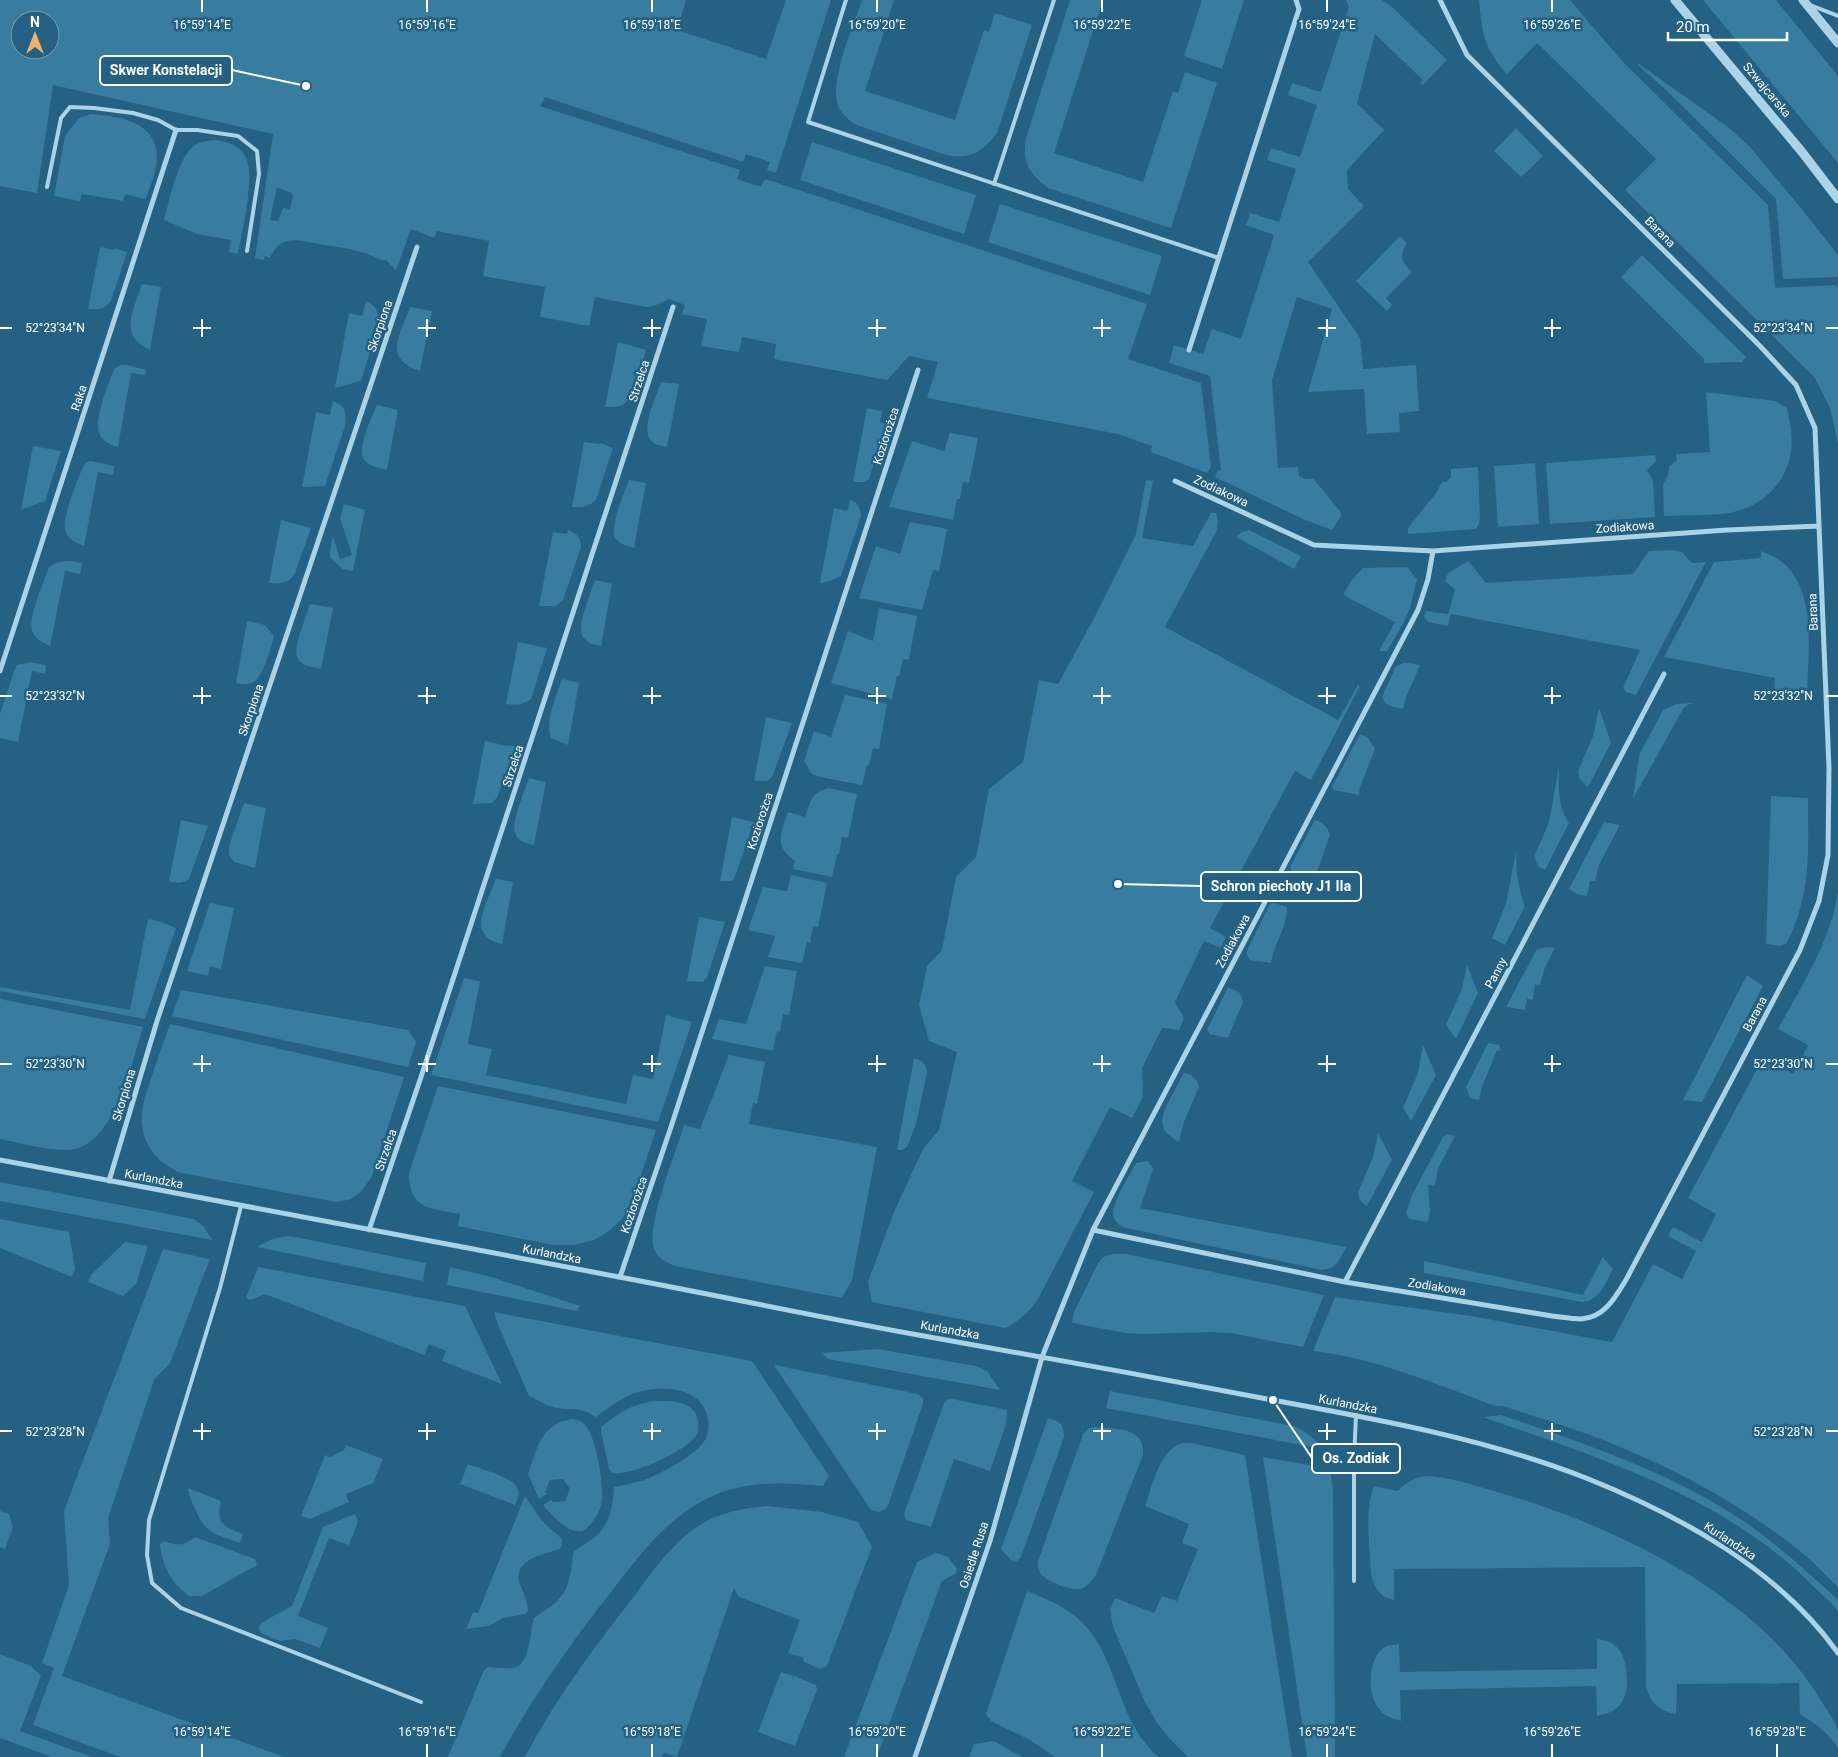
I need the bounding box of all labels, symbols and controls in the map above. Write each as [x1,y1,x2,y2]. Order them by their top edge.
north arrow [10,10,60,60]
scale bar [1668,10,1787,42]
text: N [30,14,40,30]
text: 16°59'14"E [173,18,231,32]
text: 16°59'16"E [398,18,456,32]
text: 16°59'18"E [623,18,681,32]
text: 16°59'20"E [848,18,906,32]
text: 16°59'22"E [1073,18,1131,32]
text: 16°59'24"E [1298,18,1356,32]
text: 16°59'26"E [1523,18,1581,32]
text: 20 m [1676,18,1710,36]
callout: Skwer Konstelacji [100,56,232,85]
street label: Szwajcarska [1740,60,1794,120]
text: Skwer Konstelacji [110,62,222,78]
street label: Barana [1642,214,1678,250]
street label: Skorpiona [365,298,395,354]
text: 52°23'34"N [25,321,85,335]
text: 52°23'34"N [1753,321,1813,335]
street label: Strzelca [626,358,652,404]
street label: Raka [68,383,90,413]
street label: Koziorożca [870,406,902,466]
street label: Zodiakowa [1191,472,1251,510]
street label: Zodiakowa [1595,518,1655,536]
street label: Barana [1805,593,1821,631]
street label: Skorpiona [236,682,266,738]
text: 52°23'32"N [25,689,85,703]
text: 52°23'32"N [1753,689,1813,703]
street label: Strzelca [500,743,526,789]
street label: Koziorożca [744,791,776,851]
callout: Schron piechoty J1 IIa [1201,872,1361,901]
text: Schron piechoty J1 IIa [1211,878,1352,894]
street label: Zodiakowa [1213,912,1253,970]
street label: Panny [1482,955,1510,991]
street label: Barana [1740,994,1770,1034]
text: 52°23'30"N [25,1057,85,1071]
text: 52°23'30"N [1753,1057,1813,1071]
street label: Skorpiona [109,1067,139,1123]
street label: Strzelca [372,1127,400,1173]
street label: Kurlandzka [123,1166,185,1192]
street label: Koziorożca [618,1175,650,1235]
street label: Kurlandzka [521,1241,583,1267]
street label: Zodiakowa [1407,1276,1467,1298]
street label: Kurlandzka [919,1318,981,1342]
street label: Kurlandzka [1317,1391,1379,1417]
text: 52°23'28"N [25,1425,85,1439]
text: 52°23'28"N [1753,1425,1813,1439]
callout: Os. Zodiak [1312,1444,1400,1473]
text: Os. Zodiak [1322,1450,1390,1466]
street label: Kurlandzka [1701,1519,1759,1563]
street label: Osiedle Rusa [957,1520,991,1590]
text: 16°59'14"E [173,1725,231,1739]
text: 16°59'16"E [398,1725,456,1739]
text: 16°59'18"E [623,1725,681,1739]
text: 16°59'20"E [848,1725,906,1739]
text: 16°59'22"E [1073,1725,1131,1739]
text: 16°59'24"E [1298,1725,1356,1739]
text: 16°59'26"E [1523,1725,1581,1739]
text: 16°59'28"E [1748,1725,1806,1739]

